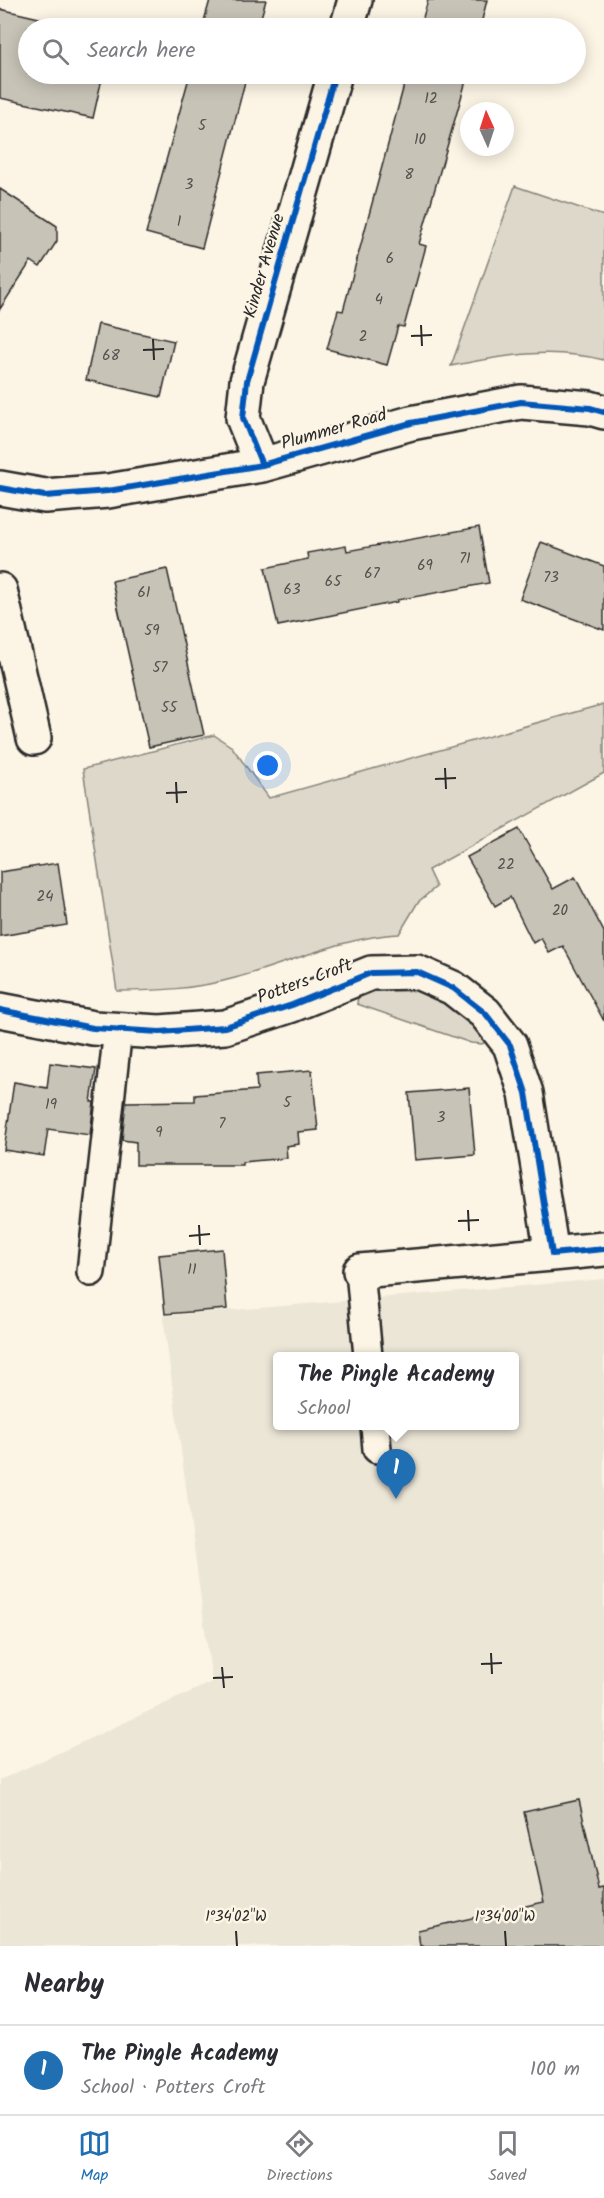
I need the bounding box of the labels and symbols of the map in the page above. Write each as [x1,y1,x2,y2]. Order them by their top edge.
house number: 12 [424,87,438,111]
north arrow [460,102,514,156]
house number: 5 [198,114,207,138]
house number: 10 [414,128,427,152]
house number: 8 [404,163,414,187]
house number: 3 [185,173,194,197]
house number: 1 [177,210,182,234]
street label: Kinder Avenue [236,210,294,322]
house number: 6 [386,247,394,271]
house number: 4 [375,288,383,312]
house number: 2 [359,325,367,349]
house number: 68 [102,344,121,368]
street label: Plummer Road [278,401,391,459]
house number: 71 [459,547,471,571]
house number: 69 [417,554,434,578]
house number: 67 [364,562,381,586]
house number: 73 [543,566,559,590]
house number: 65 [325,570,342,594]
house number: 63 [284,578,301,602]
house number: 61 [137,581,151,605]
house number: 59 [144,619,160,643]
house number: 57 [153,656,169,680]
house number: 55 [161,696,178,720]
your location [253,751,282,780]
house number: 22 [497,853,515,877]
house number: 24 [37,885,53,909]
house number: 20 [552,899,569,923]
street label: Potters Croft [253,951,358,1013]
house number: 5 [283,1091,292,1115]
house number: 19 [45,1093,58,1117]
house number: 3 [437,1106,446,1130]
house number: 7 [219,1112,227,1136]
house number: 9 [155,1121,163,1145]
house number: 11 [187,1258,197,1282]
pin: 1 [376,1450,416,1499]
text: 1°34'02"W [205,1905,267,1929]
text: 1°34'00"W [475,1905,536,1929]

